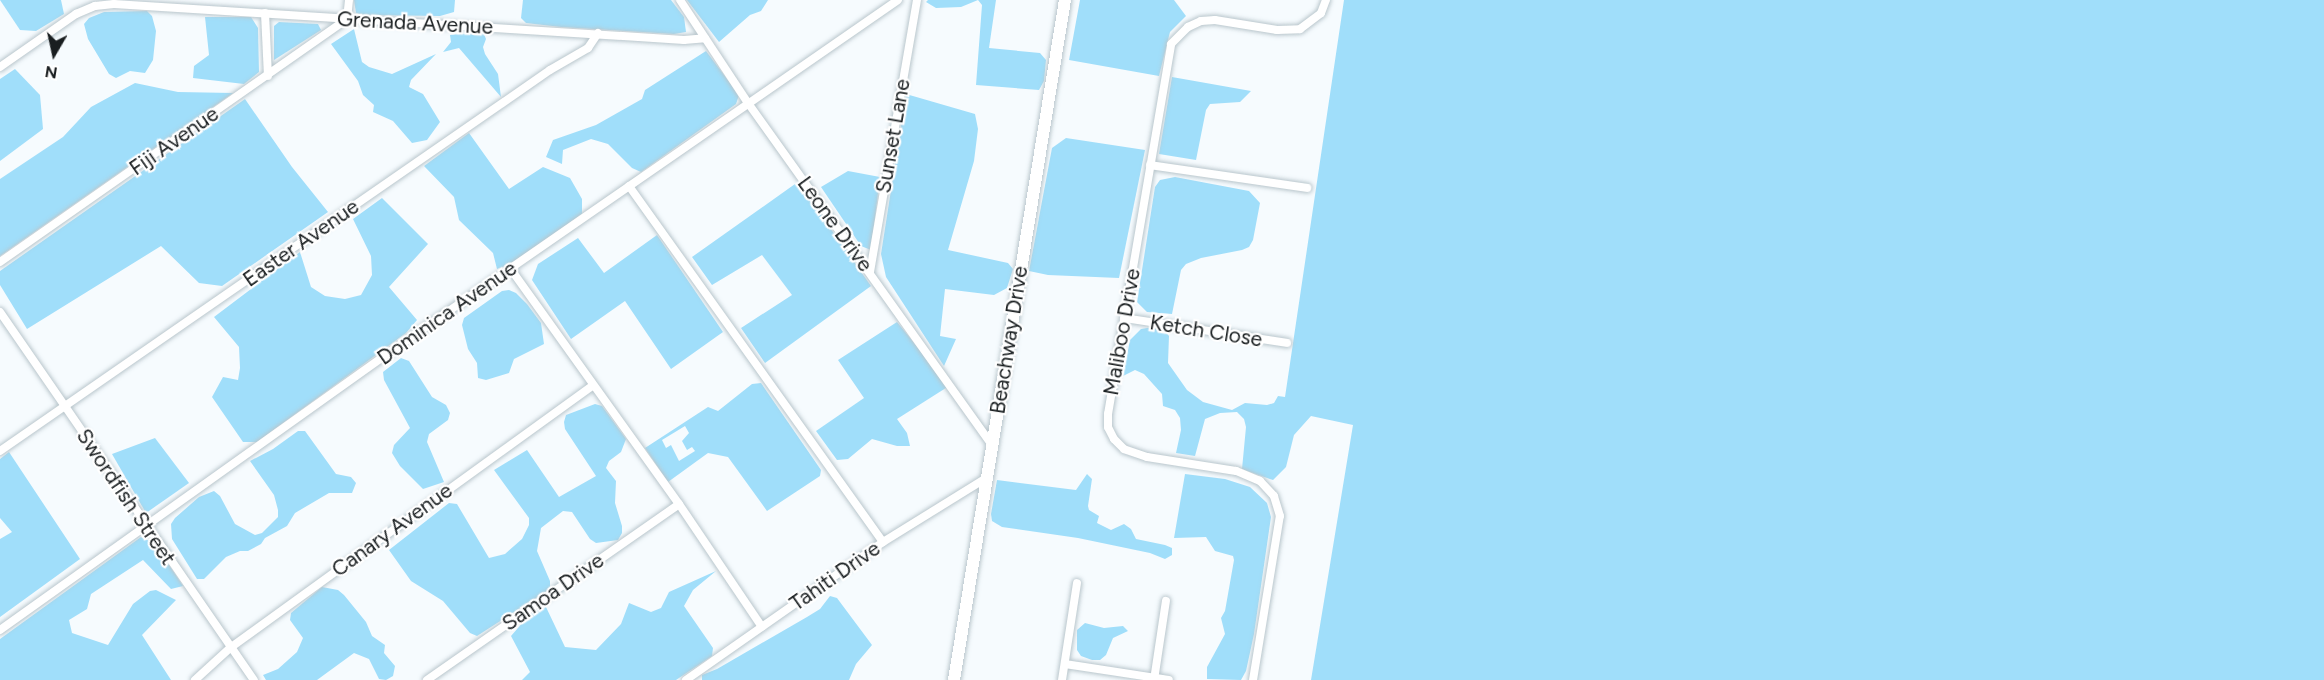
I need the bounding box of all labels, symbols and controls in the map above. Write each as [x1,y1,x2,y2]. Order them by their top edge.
street label: Grenada Avenue [336,6,494,40]
north arrow [24,24,84,84]
text: N [44,62,59,83]
street label: Sunset Lane [871,77,915,195]
street label: Fiji Avenue [125,101,223,181]
street label: Leone Drive [792,171,878,277]
street label: Easter Avenue [238,194,364,292]
street label: Dominica Avenue [373,256,521,370]
street label: Beachway Drive [985,264,1033,416]
street label: Maliboo Drive [1098,267,1146,397]
street label: Ketch Close [1148,310,1264,352]
street label: Swordfish Street [71,424,181,570]
street label: Canary Avenue [327,478,457,582]
street label: Tahiti Drive [785,536,885,616]
street label: Samoa Drive [497,548,609,636]

